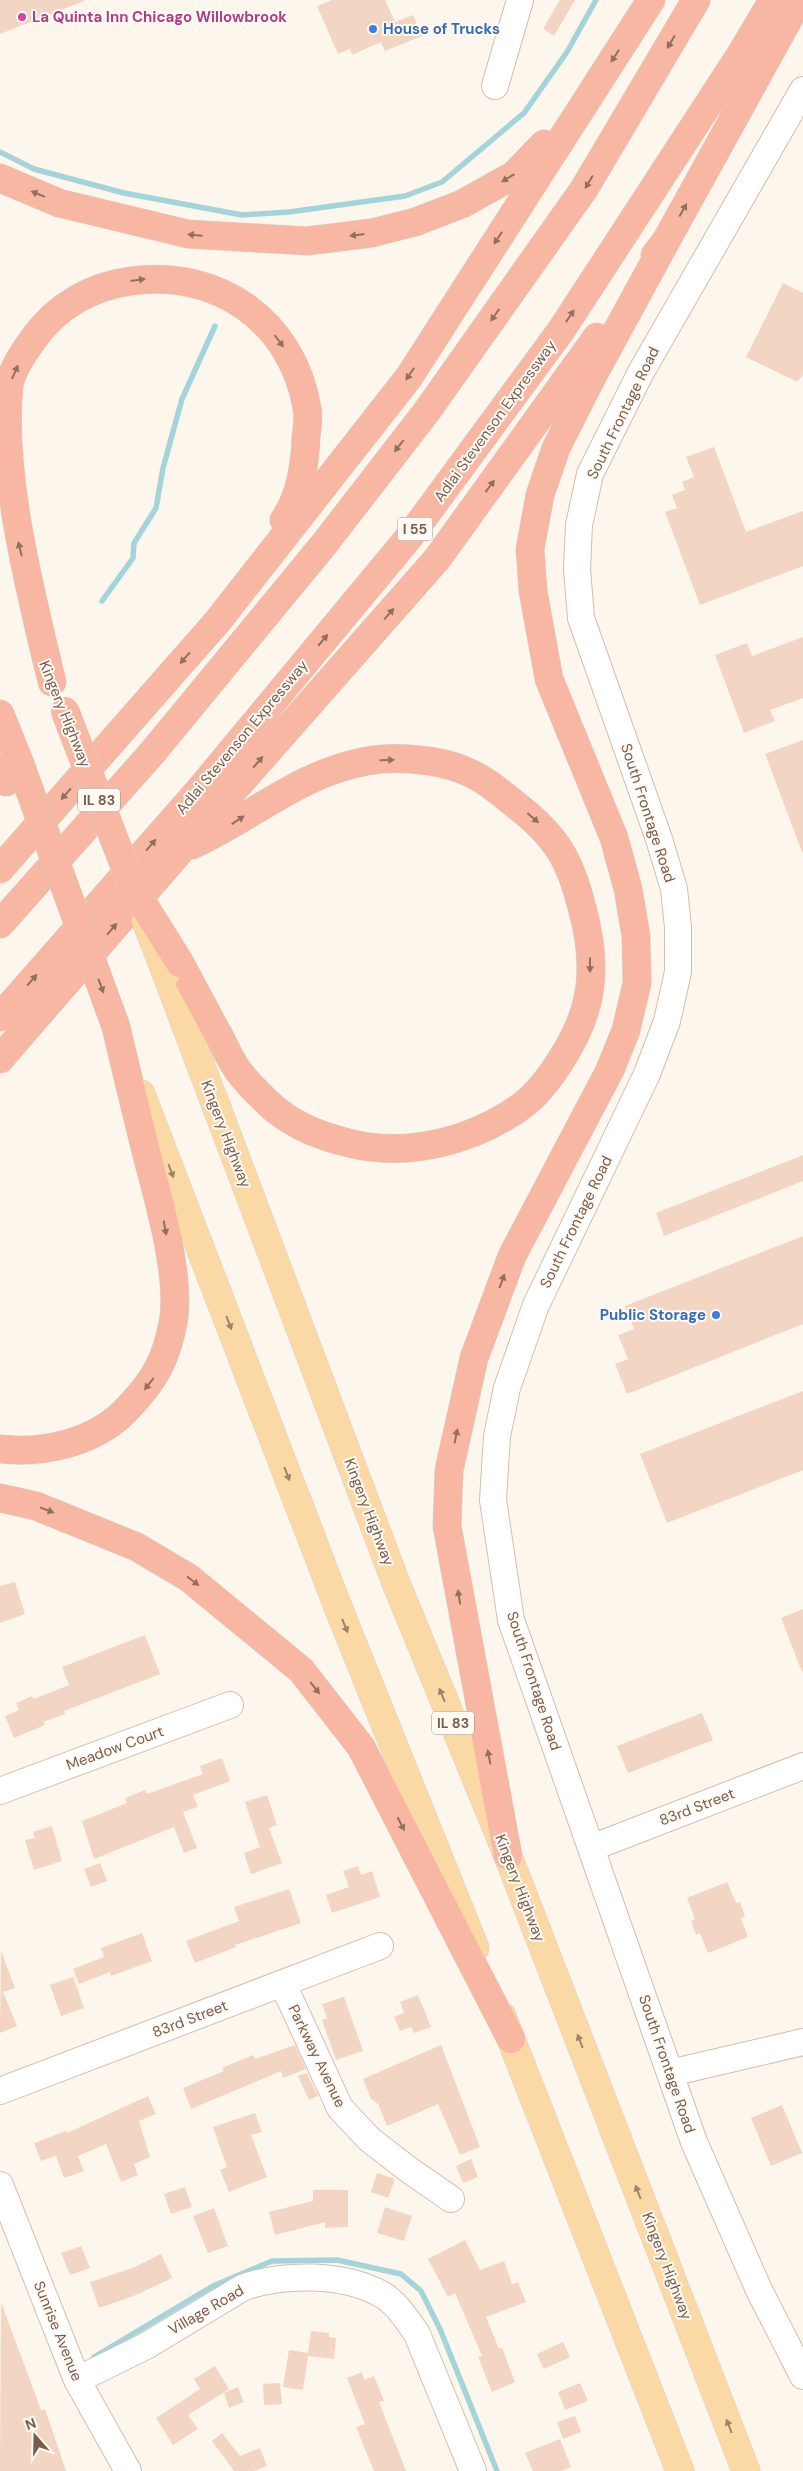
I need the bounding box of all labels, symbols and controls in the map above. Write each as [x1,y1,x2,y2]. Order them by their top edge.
place label: La Quinta Inn Chicago Willowbrook [32,7,287,27]
marker: La Quinta Inn Chicago Willowbrook [16,11,28,23]
place label: House of Trucks [383,19,500,39]
marker: House of Trucks [367,23,379,35]
one-way arrow [667,35,676,49]
one-way arrow [610,49,619,62]
one-way arrow [501,173,514,182]
one-way arrow [584,175,593,188]
one-way arrow [30,190,45,198]
one-way arrow [679,202,687,217]
one-way arrow [187,231,203,239]
one-way arrow [349,231,365,239]
one-way arrow [493,231,502,244]
one-way arrow [130,276,146,284]
one-way arrow [490,308,500,322]
one-way arrow [566,310,575,323]
one-way arrow [274,334,285,347]
street label: Adlai Stevenson Expressway [429,335,561,506]
street label: South Frontage Road [582,343,664,483]
one-way arrow [11,365,19,379]
one-way arrow [405,367,415,381]
one-way arrow [394,439,405,452]
one-way arrow [484,480,495,493]
road number: I 55 [398,518,432,540]
one-way arrow [16,542,24,557]
one-way arrow [383,608,395,620]
one-way arrow [318,634,329,647]
one-way arrow [179,652,190,665]
street label: Adlai Stevenson Expressway [171,655,313,818]
street label: Kingery Highway [34,658,96,771]
street label: South Frontage Road [616,741,680,885]
one-way arrow [252,756,264,768]
one-way arrow [379,756,395,764]
one-way arrow [60,787,72,799]
road number: IL 83 [78,788,120,812]
one-way arrow [526,812,538,824]
one-way arrow [231,815,245,824]
one-way arrow [145,839,157,851]
one-way arrow [106,923,117,935]
one-way arrow [586,957,594,973]
one-way arrow [26,974,37,986]
one-way arrow [97,979,105,994]
street label: Kingery Highway [196,1077,256,1191]
street label: South Frontage Road [535,1152,617,1292]
one-way arrow [167,1164,175,1178]
one-way arrow [161,1220,169,1236]
one-way arrow [498,1273,506,1288]
place label: Public Storage [600,1305,706,1325]
marker: Public Storage [710,1309,722,1321]
one-way arrow [226,1315,233,1330]
one-way arrow [144,1377,154,1391]
one-way arrow [452,1428,460,1444]
street label: Kingery Highway [339,1455,399,1569]
one-way arrow [284,1467,291,1482]
one-way arrow [40,1506,55,1514]
one-way arrow [186,1576,200,1586]
one-way arrow [455,1589,463,1605]
street label: South Frontage Road [502,1609,566,1753]
one-way arrow [342,1619,350,1633]
one-way arrow [309,1681,320,1694]
one-way arrow [437,1688,445,1702]
road number: IL 83 [432,1712,474,1735]
street label: Meadow Court [63,1721,167,1775]
one-way arrow [484,1748,492,1764]
street label: 83rd Street [656,1783,738,1831]
one-way arrow [397,1817,405,1832]
street label: Kingery Highway [490,1831,550,1945]
street label: South Frontage Road [634,1992,700,2136]
street label: 83rd Street [149,1995,231,2043]
street label: Parkway Avenue [283,2001,351,2111]
one-way arrow [575,2034,583,2048]
one-way arrow [634,2185,642,2200]
street label: Kingery Highway [637,2209,697,2323]
street label: Sunrise Avenue [29,2278,87,2384]
street label: Village Road [165,2280,247,2340]
north arrow [10,2411,60,2461]
text: N [23,2414,38,2434]
one-way arrow [725,2418,732,2433]

